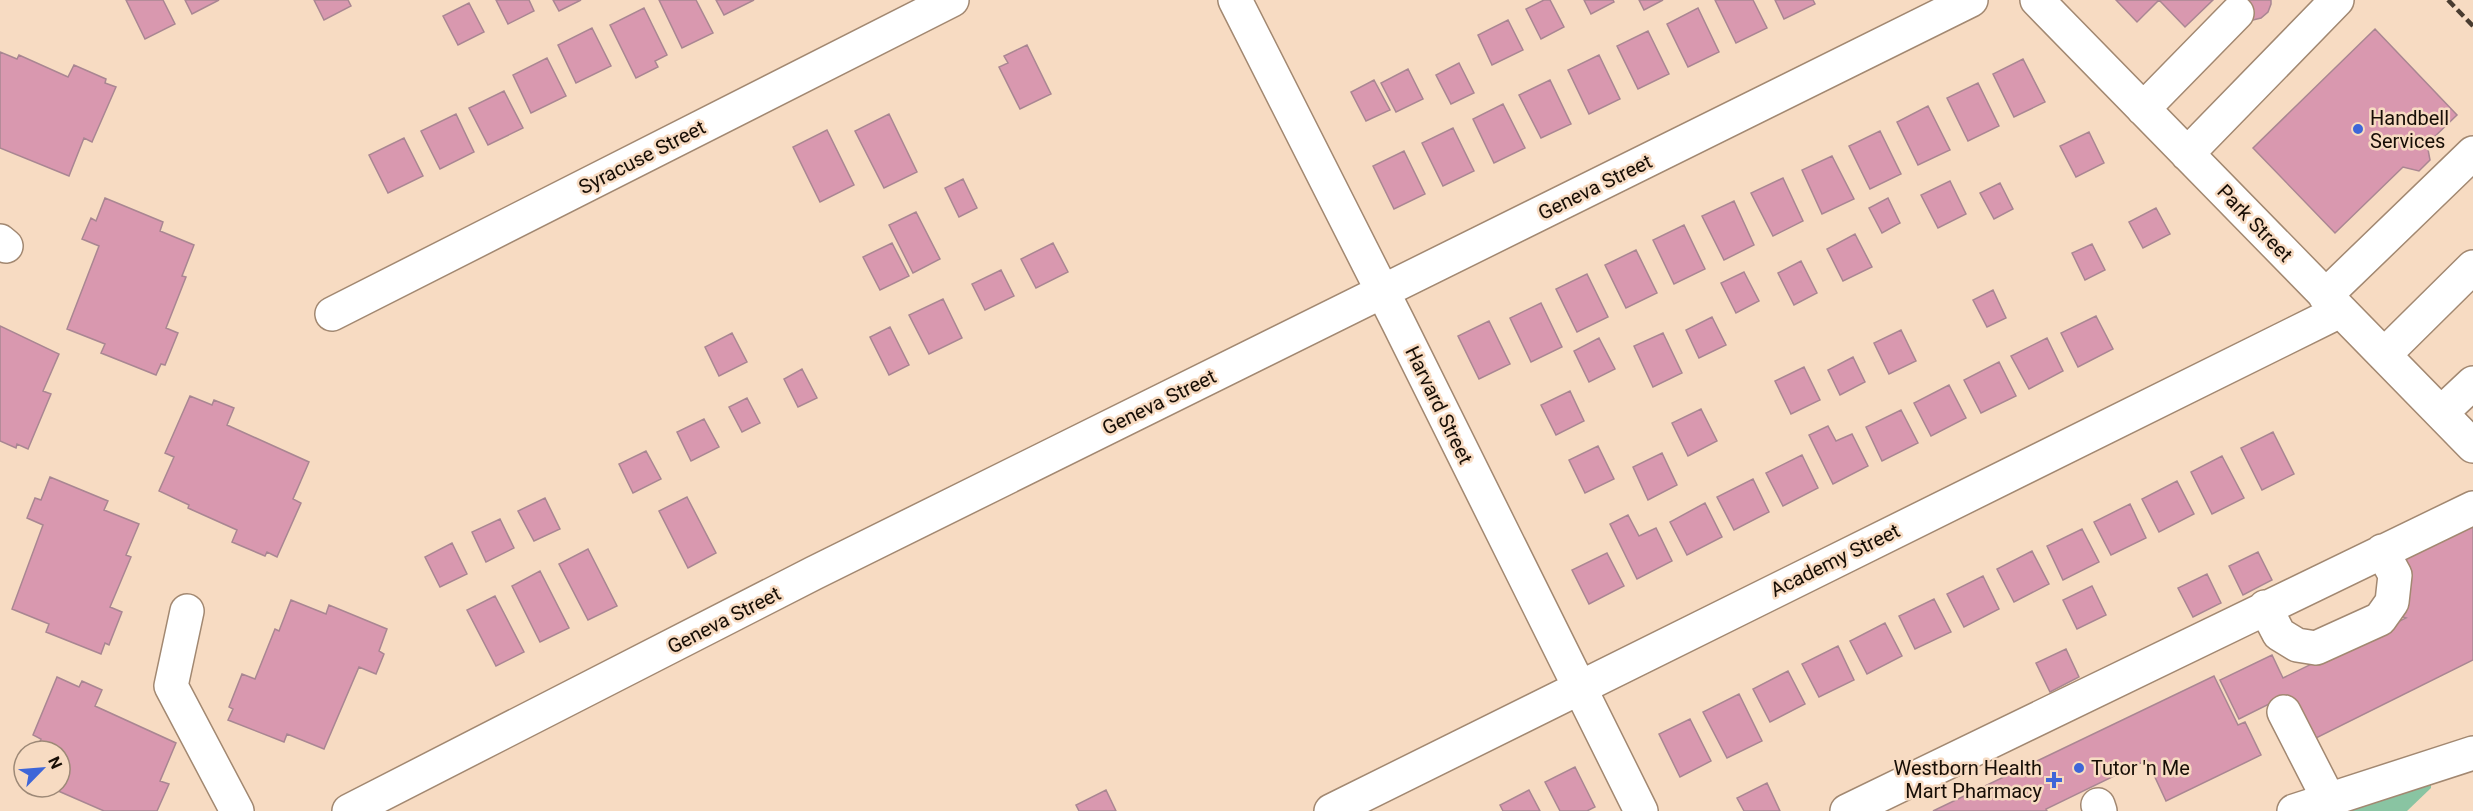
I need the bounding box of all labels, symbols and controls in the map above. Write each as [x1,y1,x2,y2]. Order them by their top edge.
place label: Handbell Services [2370,106,2449,153]
street label: Syracuse Street [575,115,709,199]
marker: Handbell Services [2351,122,2365,136]
street label: Geneva Street [1534,149,1656,225]
street label: Park Street [2212,179,2298,267]
street label: Harvard Street [1400,342,1478,468]
street label: Geneva Street [1098,364,1220,440]
street label: Academy Street [1766,518,1904,602]
street label: Geneva Street [663,581,785,659]
north arrow [12,739,72,799]
text: N [44,754,66,772]
place label: Westborn Health Mart Pharmacy [1893,756,2043,803]
place label: Tutor 'n Me [2091,756,2190,780]
marker: Tutor 'n Me [2072,761,2086,775]
marker: Westborn Health Mart Pharmacy [2047,773,2061,787]

